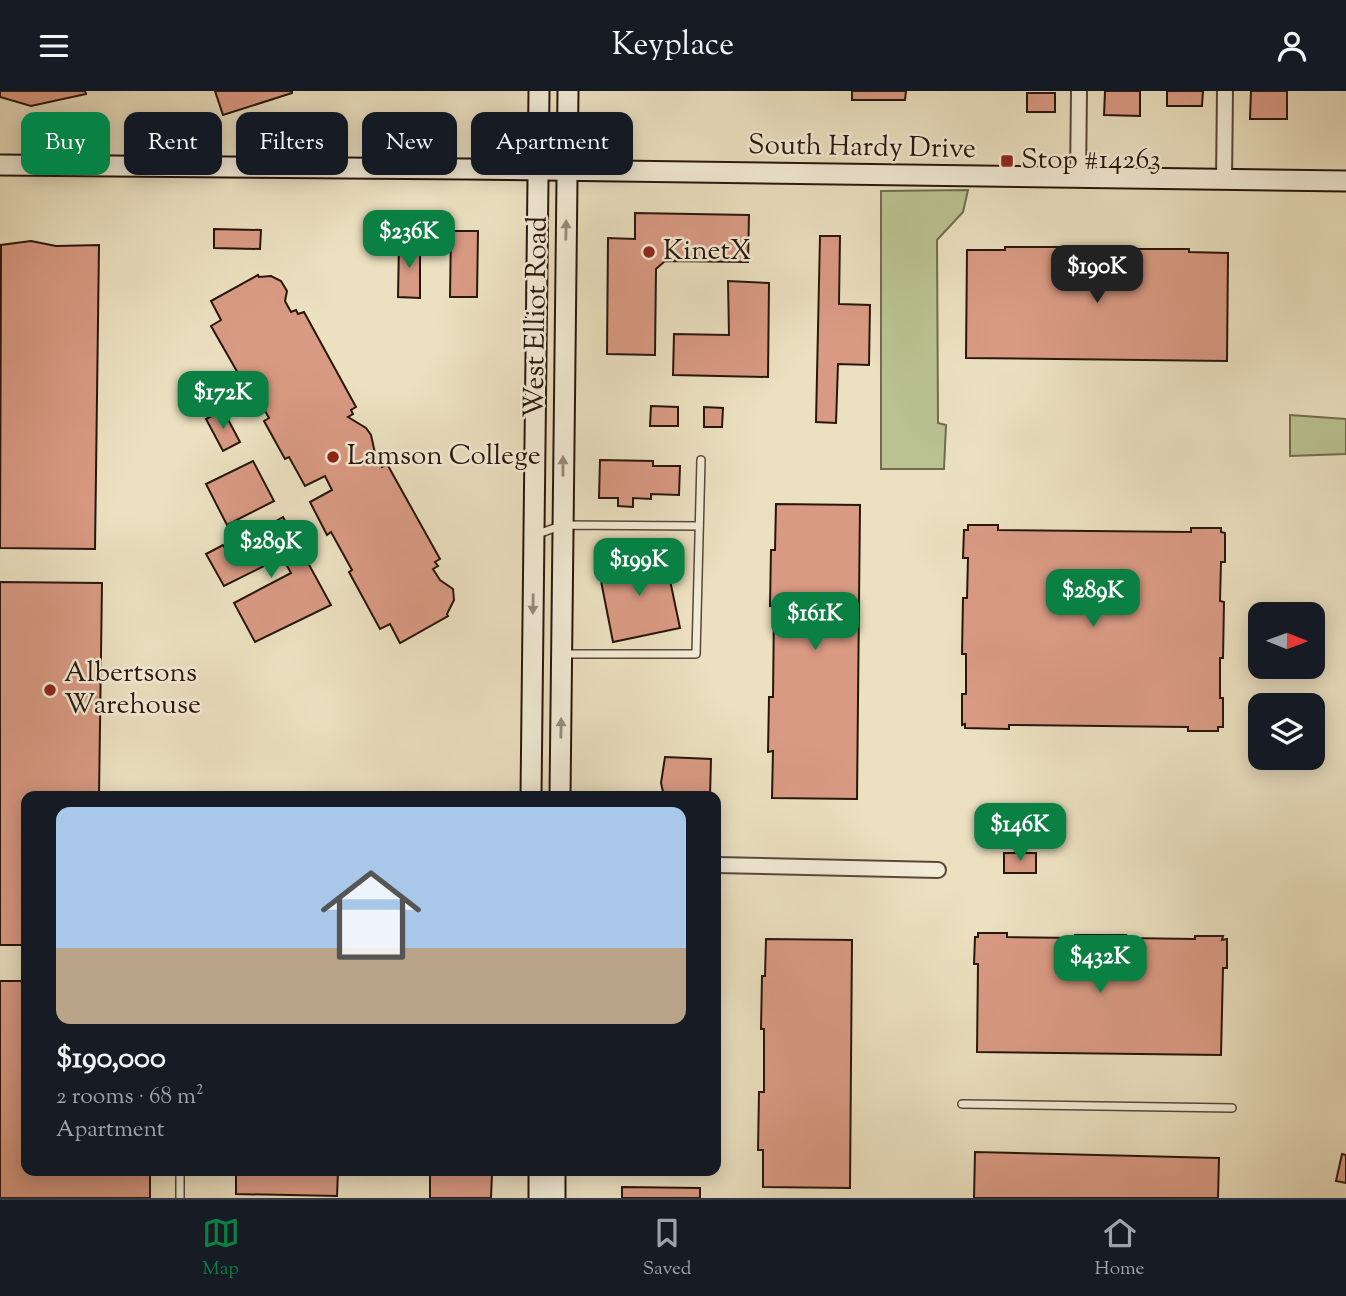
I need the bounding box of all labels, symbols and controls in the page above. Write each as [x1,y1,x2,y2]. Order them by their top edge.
text: Keyplace [612,23,734,69]
icon: menu [35,27,73,65]
icon: person [1273,27,1311,65]
chip: Buy [21,112,110,175]
chip: Rent [124,112,222,175]
chip: Filters [236,112,348,175]
chip: New [362,112,457,175]
chip: Apartment [471,112,633,175]
street label: South Hardy Drive [748,126,976,170]
place label: Stop #14263 [1021,141,1161,181]
marker: Stop #14263 [999,153,1015,169]
pin: $236K [360,211,458,270]
text: $236K [379,216,439,249]
street label: West Elliot Road [515,216,559,418]
one-way arrow [560,218,572,240]
place label: KinetX [663,232,751,272]
marker: KinetX [641,244,657,260]
pin: $190K [1048,245,1146,305]
text: $190K [1067,251,1127,284]
pin: $172K [174,371,272,431]
text: $172K [194,377,252,410]
place label: Lamson College [347,437,541,477]
marker: Lamson College [325,449,341,465]
one-way arrow [557,455,569,477]
pin: $289K [222,521,320,580]
text: $289K [240,526,302,559]
pin: $199K [590,539,688,598]
text: $199K [610,544,668,577]
pin: $289K [1044,569,1142,629]
text: $289K [1062,575,1124,608]
one-way arrow [527,593,539,615]
pin: $161K [766,593,864,652]
text: $161K [787,598,843,631]
north arrow [1248,602,1325,679]
map controls [1248,602,1325,770]
place label: Albertsons Warehouse [64,654,201,726]
marker: Albertsons Warehouse [42,682,58,698]
button: layers [1248,693,1325,770]
one-way arrow [555,717,566,739]
pin: $146K [971,803,1069,863]
text: $146K [990,809,1050,842]
icon: home [308,852,434,978]
pin: $432K [1051,935,1149,995]
text: $432K [1070,941,1130,974]
text: $190,000 [56,1038,166,1081]
text: 2 rooms · 68 m² [56,1081,204,1114]
text: Apartment [56,1114,165,1147]
tab: Map [202,1214,240,1283]
tab: Saved [643,1214,691,1283]
tab: Home [1095,1214,1144,1283]

